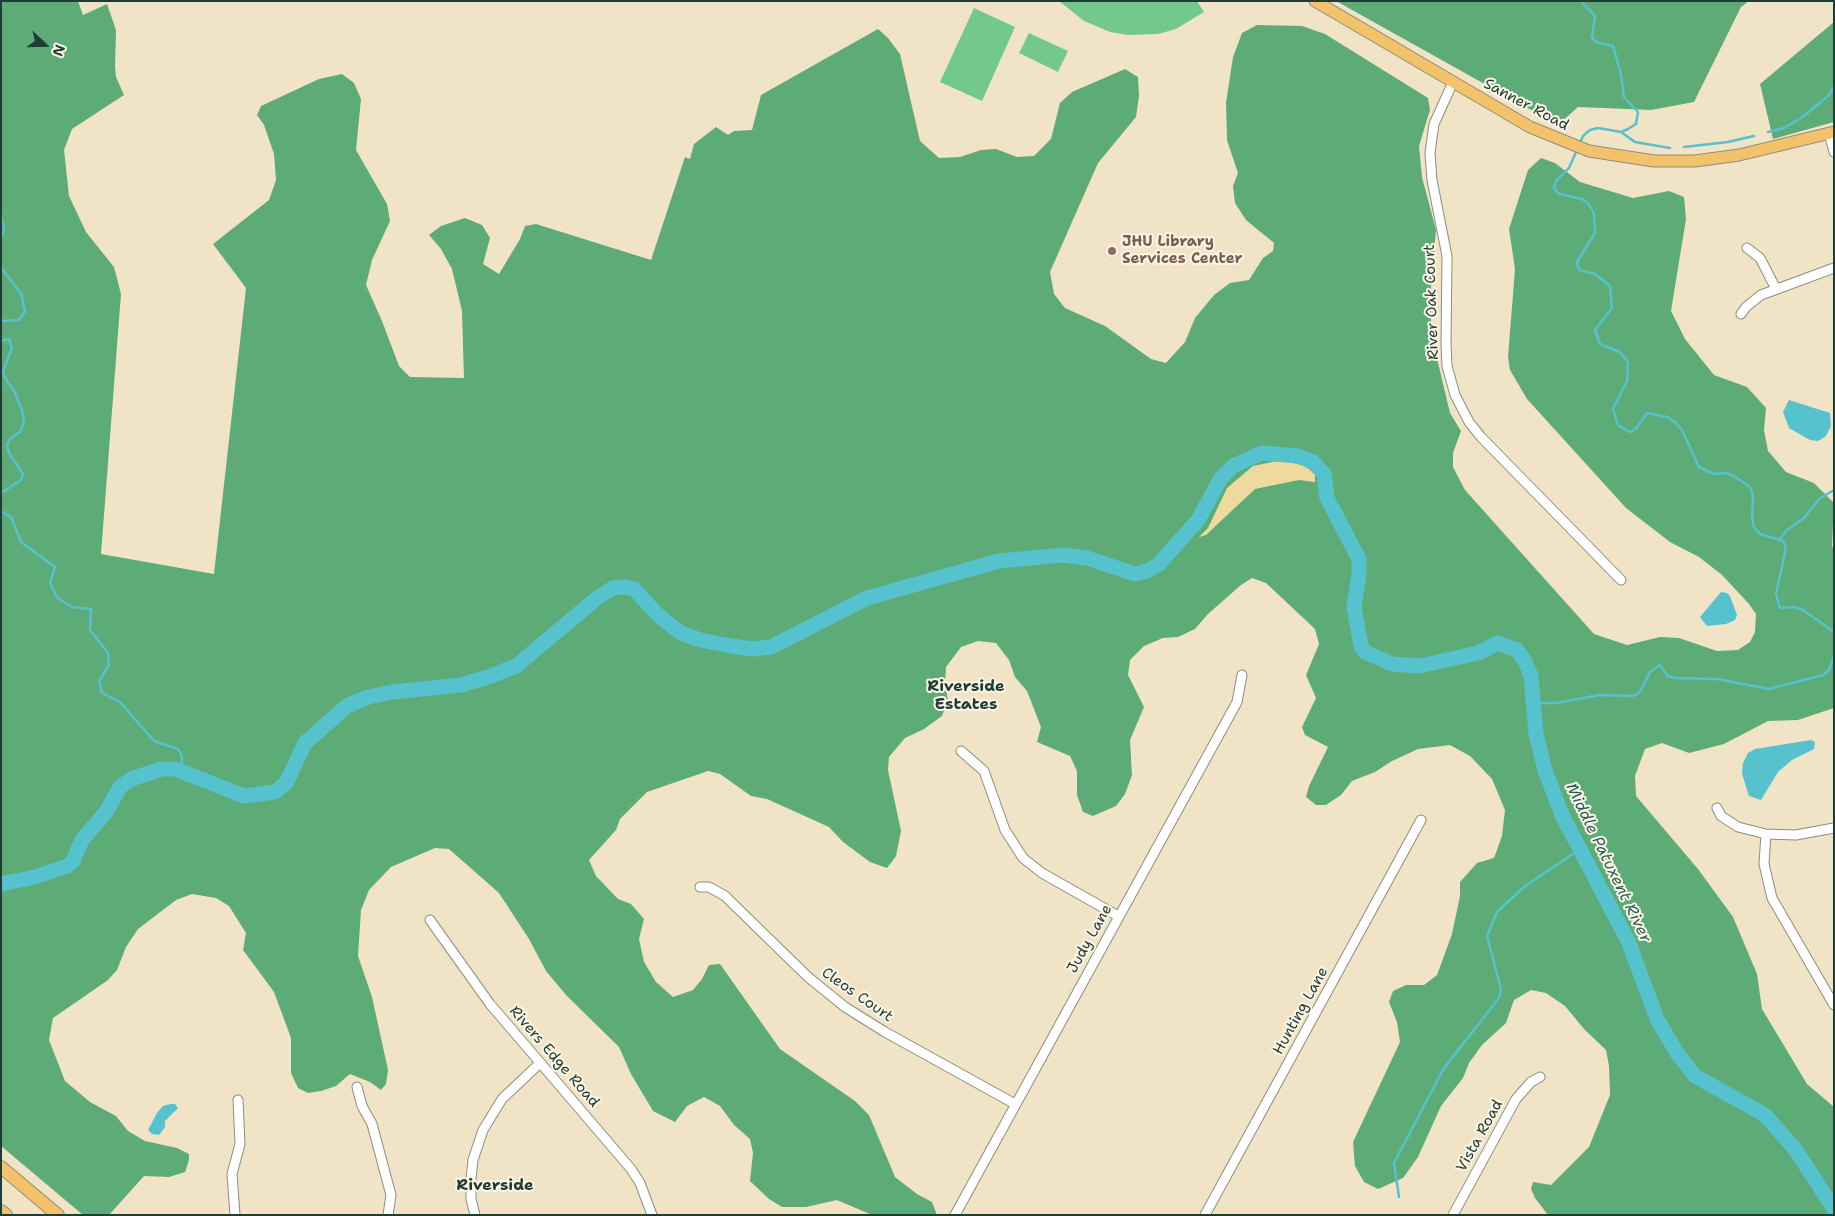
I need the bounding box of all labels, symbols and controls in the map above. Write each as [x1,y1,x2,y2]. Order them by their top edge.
north arrow [20,20,70,70]
text: N [49,42,69,59]
street label: Sanner Road [1480,75,1572,135]
place label: JHU Library Services Center [1122,233,1243,268]
street label: River Oak Court [1421,244,1443,360]
marker: JHU Library Services Center [1106,245,1118,257]
district label: Riverside Estates [927,677,1005,715]
water label: Middle Patuxent River [1561,780,1655,946]
street label: Judy Lane [1064,902,1116,976]
street label: Cleos Court [818,964,896,1026]
street label: Hunting Lane [1270,964,1332,1058]
street label: Rivers Edge Road [505,1003,603,1111]
street label: Vista Road [1453,1097,1507,1175]
district label: Riverside [456,1176,534,1196]

